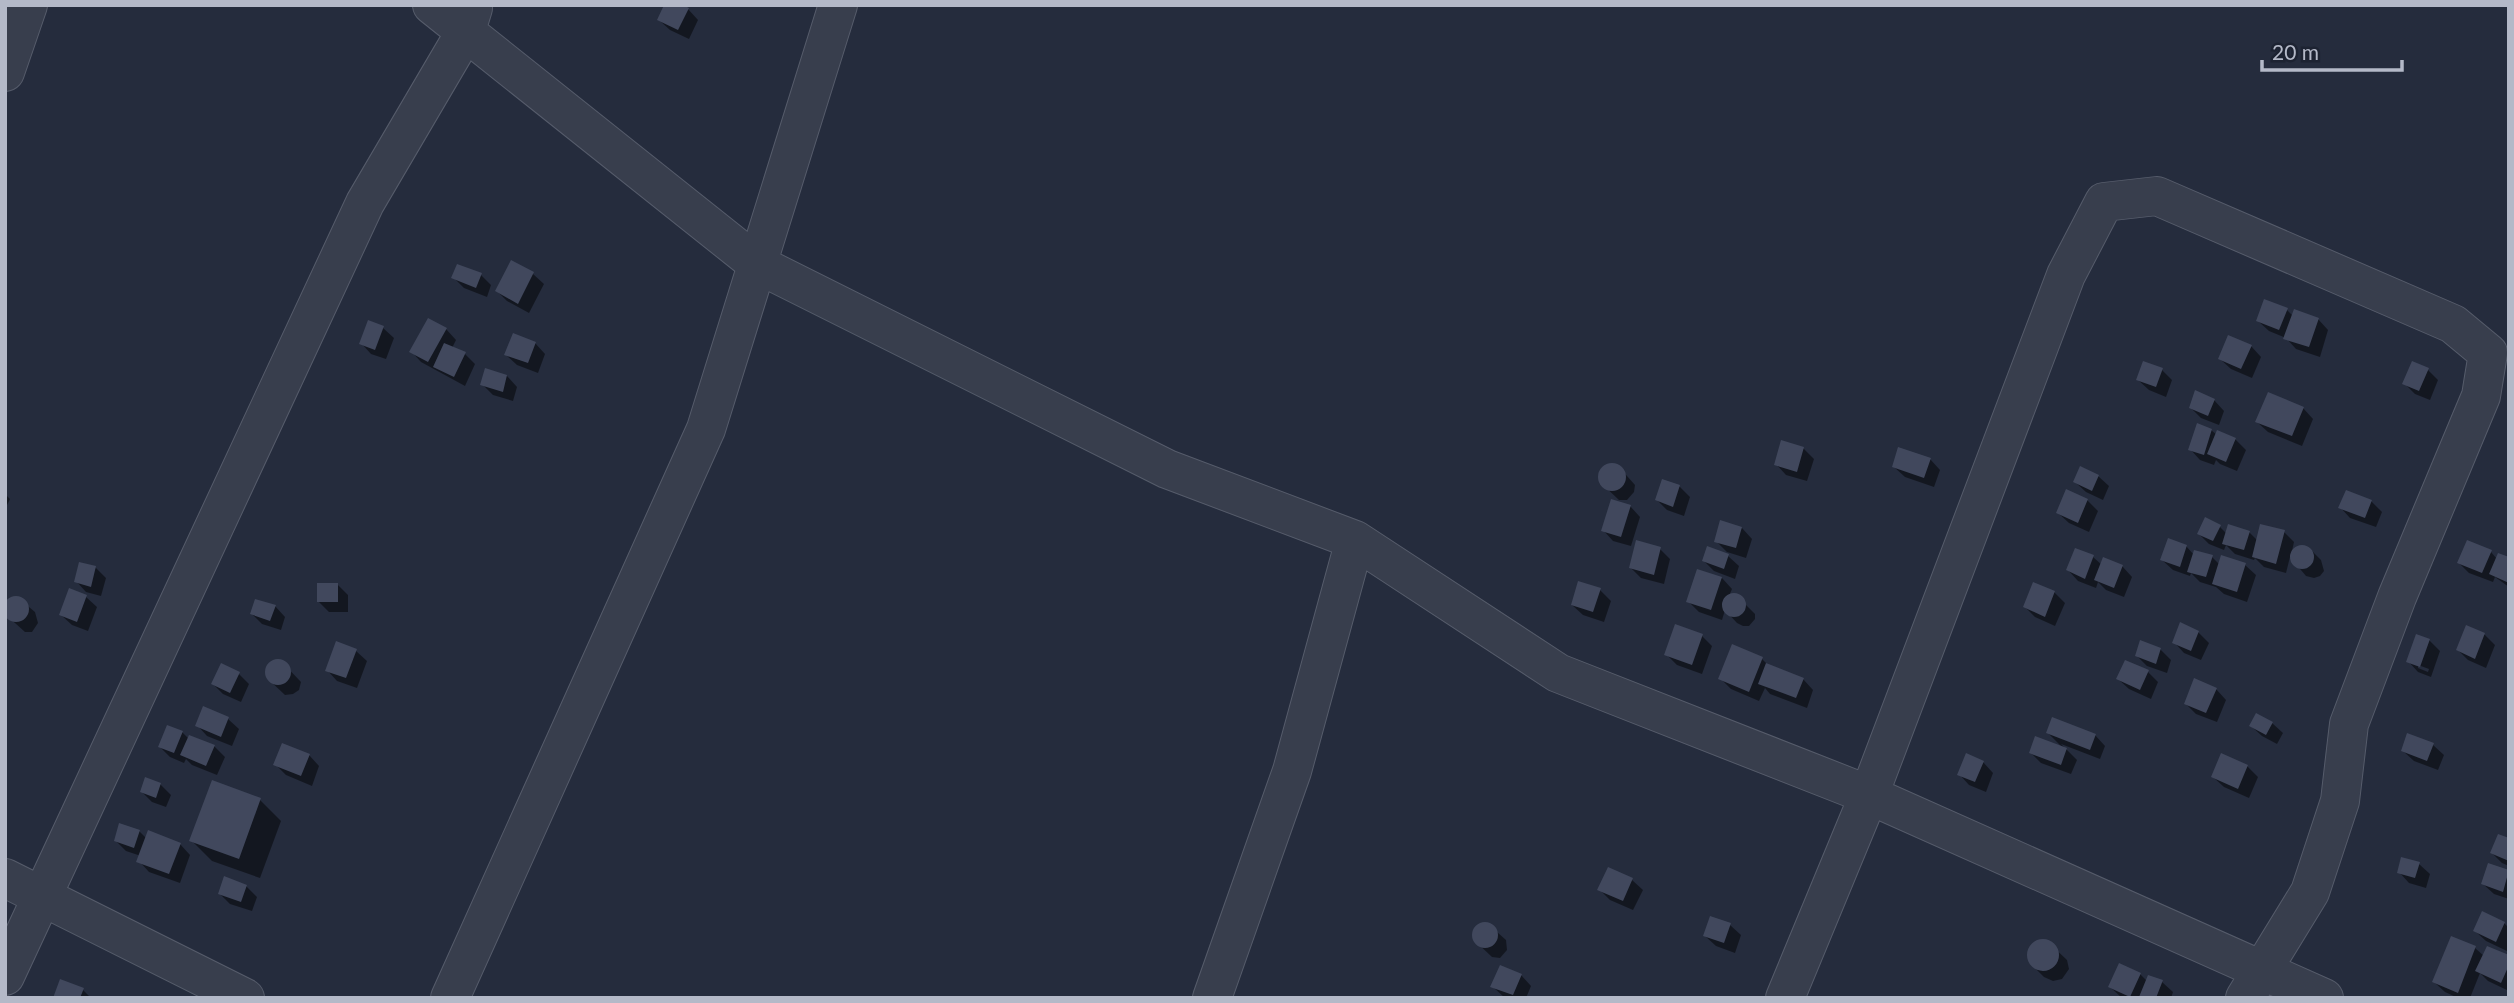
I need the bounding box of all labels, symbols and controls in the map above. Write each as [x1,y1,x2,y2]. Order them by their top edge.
scale bar [2262,28,2402,72]
text: 20 m [2272,39,2319,64]

